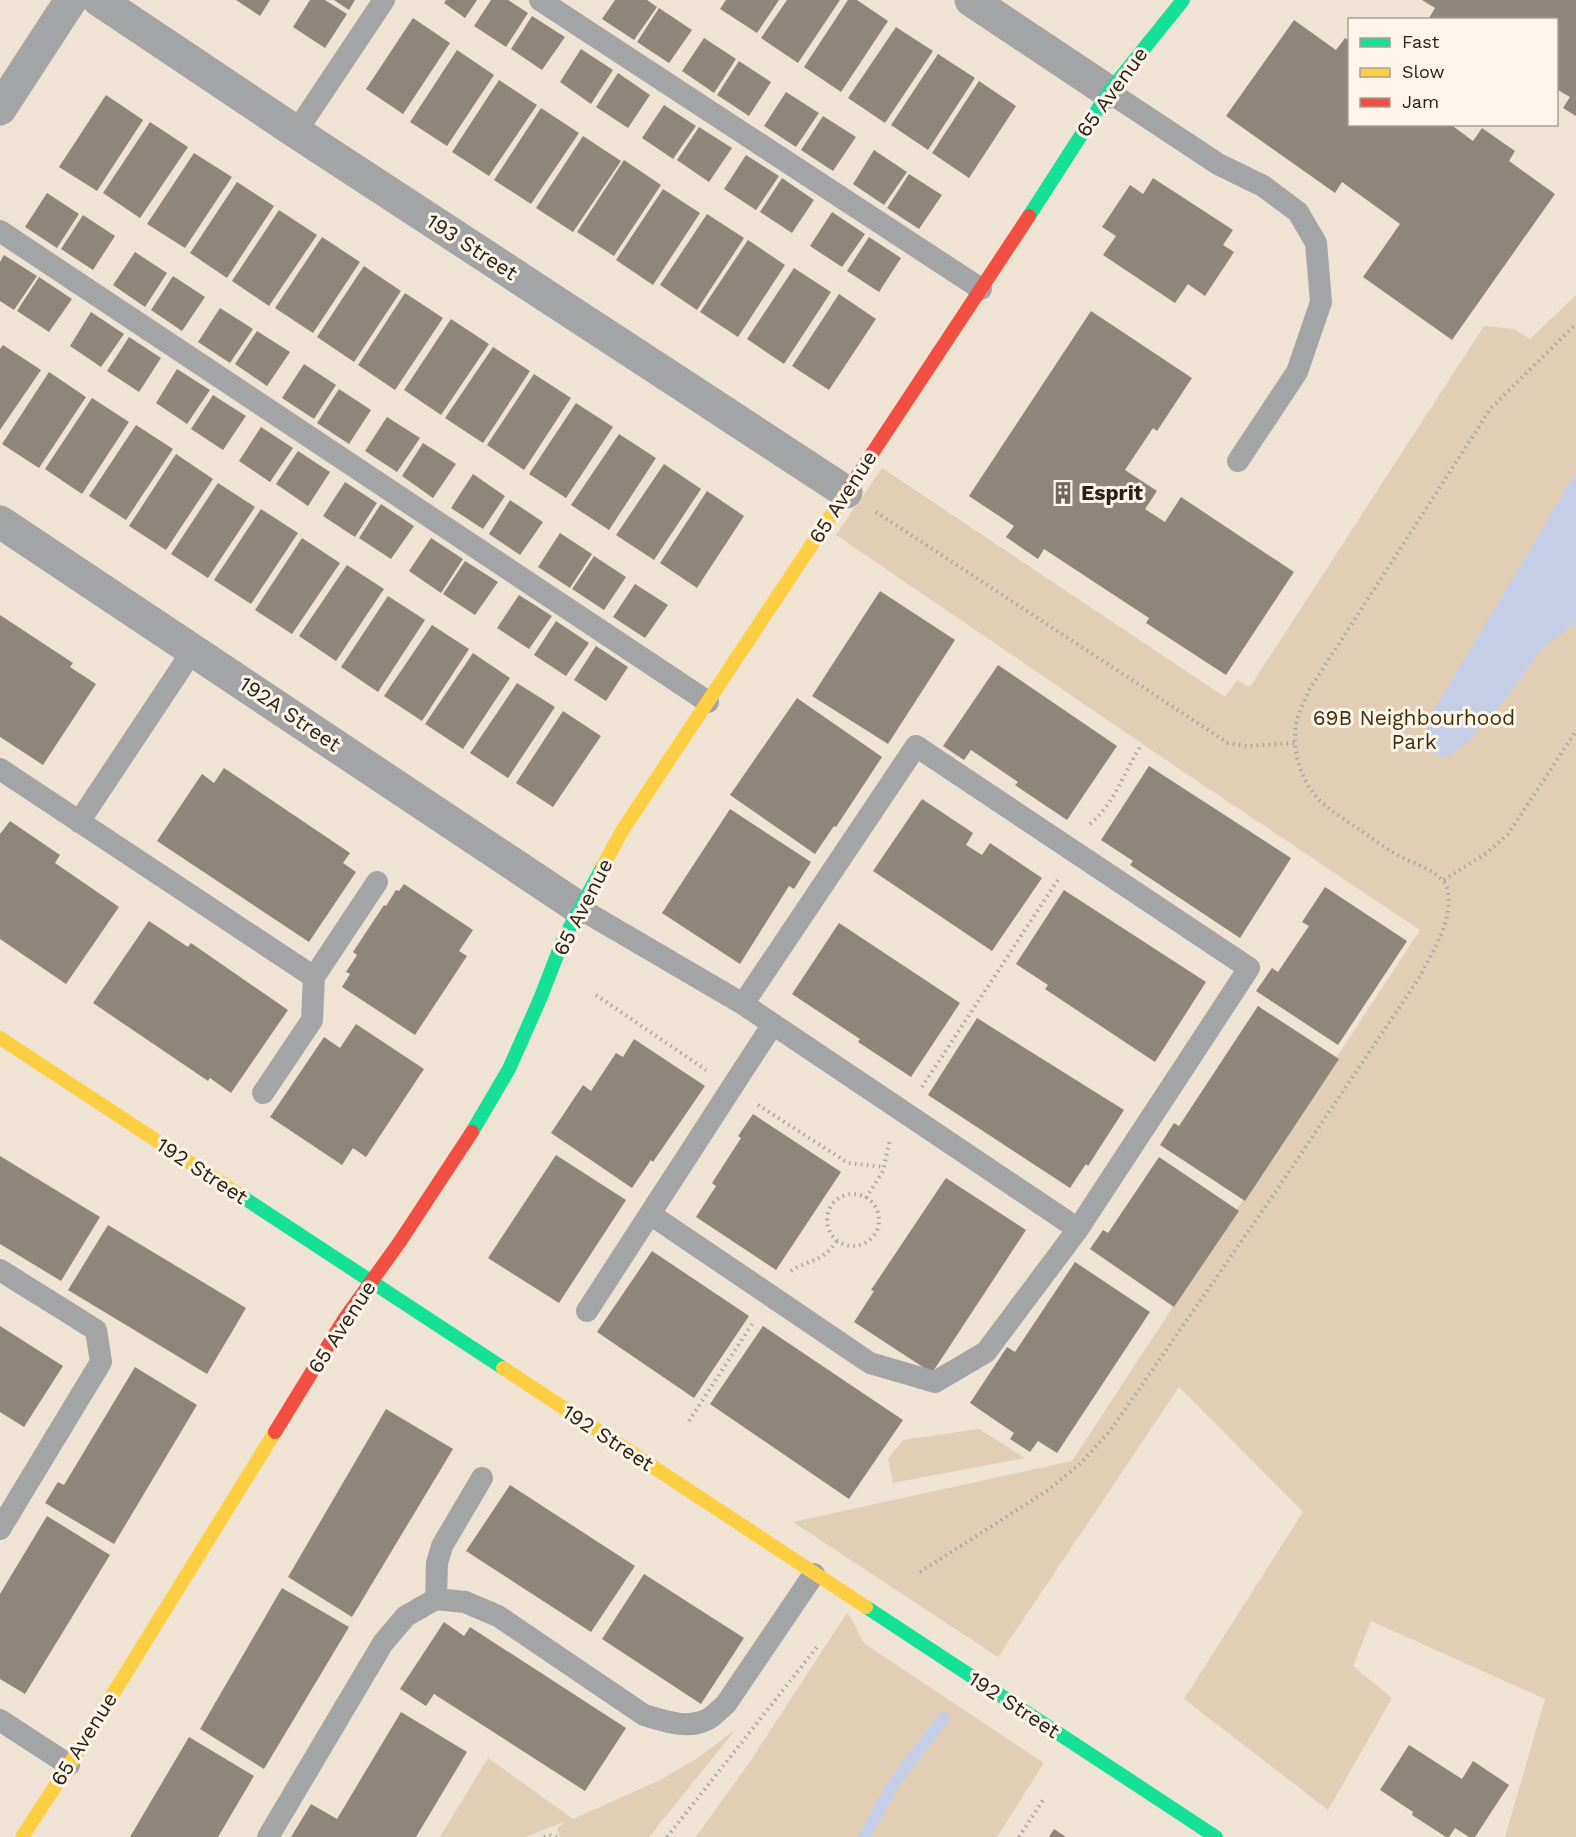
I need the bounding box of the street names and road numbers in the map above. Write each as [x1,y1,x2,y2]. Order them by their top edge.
street label: 65 Avenue [1070,42,1153,142]
street label: 193 Street [422,208,523,285]
street label: 65 Avenue [803,446,882,548]
street label: 192A Street [235,671,346,757]
street label: 65 Avenue [547,854,618,959]
street label: 192 Street [152,1132,253,1209]
street label: 65 Avenue [302,1276,381,1378]
street label: 192 Street [558,1399,659,1476]
street label: 192 Street [964,1666,1065,1743]
street label: 65 Avenue [45,1687,122,1790]

